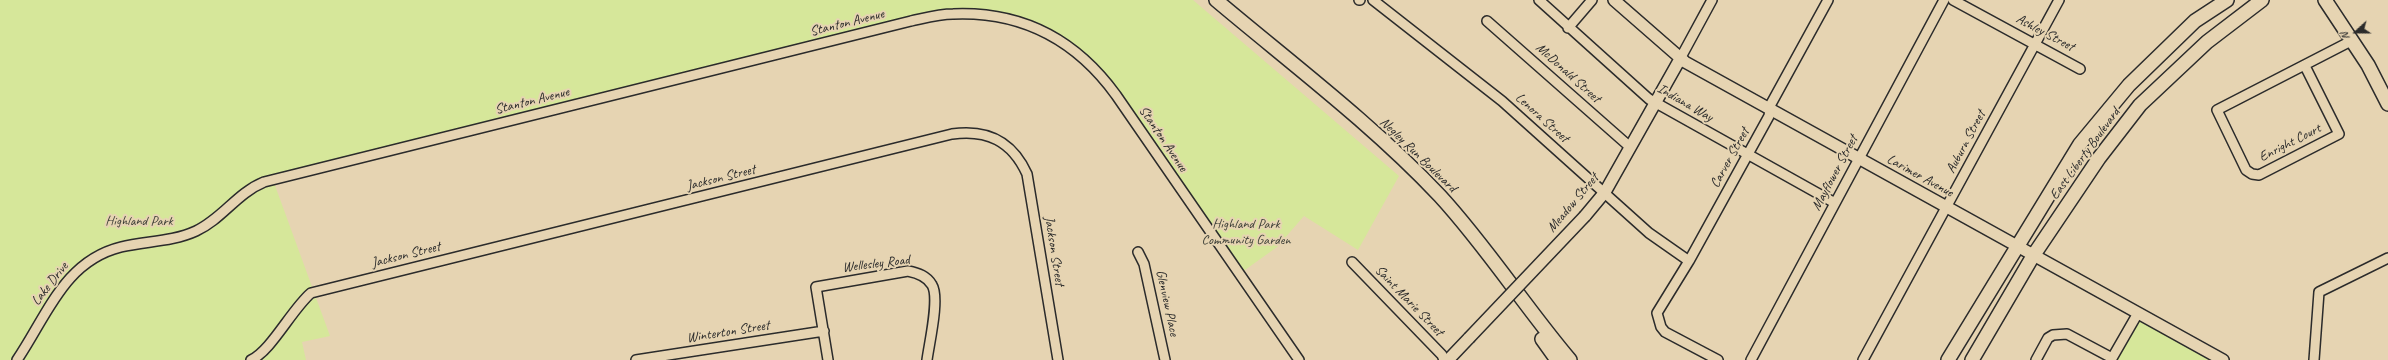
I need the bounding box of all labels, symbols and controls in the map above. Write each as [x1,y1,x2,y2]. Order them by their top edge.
street label: Stanton Avenue [808,6,886,40]
street label: Ashley Street [2013,11,2077,55]
north arrow [2336,12,2376,52]
text: N [2337,31,2353,42]
street label: McDonald Street [1532,39,1604,107]
street label: Indiana Way [1654,80,1716,126]
street label: Stanton Avenue [493,84,571,118]
street label: Lenora Street [1512,90,1572,146]
street label: Stanton Avenue [1135,103,1191,175]
street label: East Liberty Boulevard [2046,105,2124,203]
street label: Auburn Street [1943,108,1989,176]
street label: Negley Run Boulevard [1376,114,1460,196]
street label: Enright Court [2256,120,2324,166]
street label: Carver Street [1707,125,1753,191]
street label: Mayflower Street [1808,133,1862,213]
street label: Larimer Avenue [1884,151,1956,201]
street label: Jackson Street [685,161,757,195]
street label: Meadow Street [1543,170,1603,236]
park label: Highland Park [105,213,173,229]
street label: Jackson Street [1040,215,1068,287]
park label: Highland Park Community Garden [1201,216,1291,248]
street label: Jackson Street [370,238,442,272]
street label: Wellesley Road [841,252,911,276]
street label: Lake Drive [28,259,72,309]
street label: Saint Marie Street [1371,262,1447,340]
street label: Glenview Place [1152,268,1182,338]
street label: Winterton Street [686,317,770,347]

